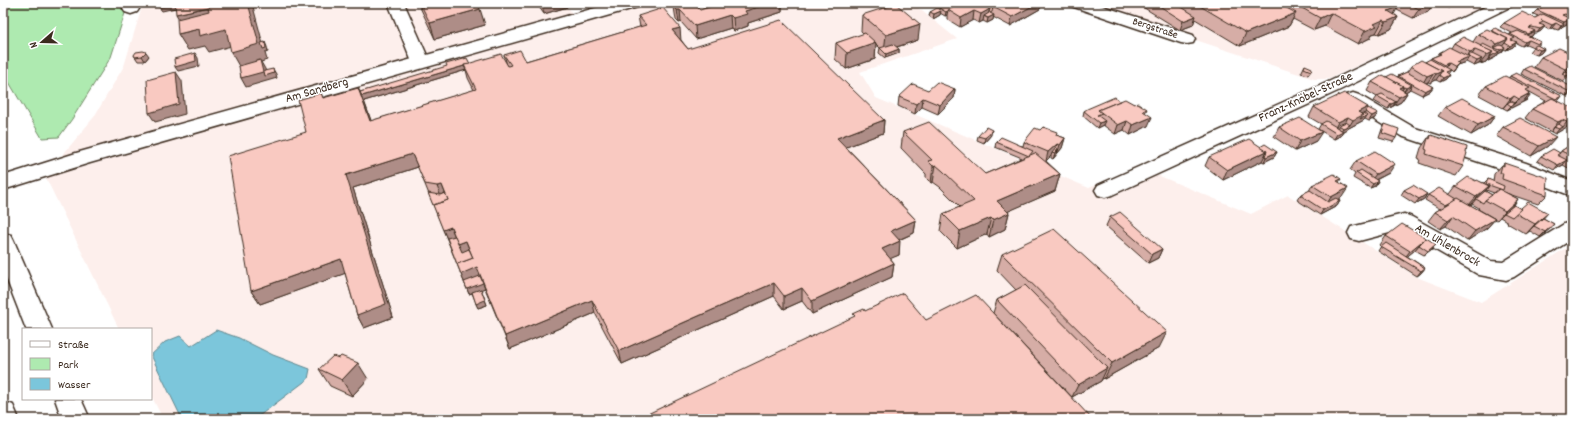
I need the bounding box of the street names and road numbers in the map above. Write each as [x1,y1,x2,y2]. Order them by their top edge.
street label: Bergstraße [1130,14,1180,44]
street label: Franz-Knöbel-Straße [1256,68,1357,128]
street label: Am Sandberg [283,73,351,109]
street label: Am Uhlenbrock [1411,220,1483,272]

